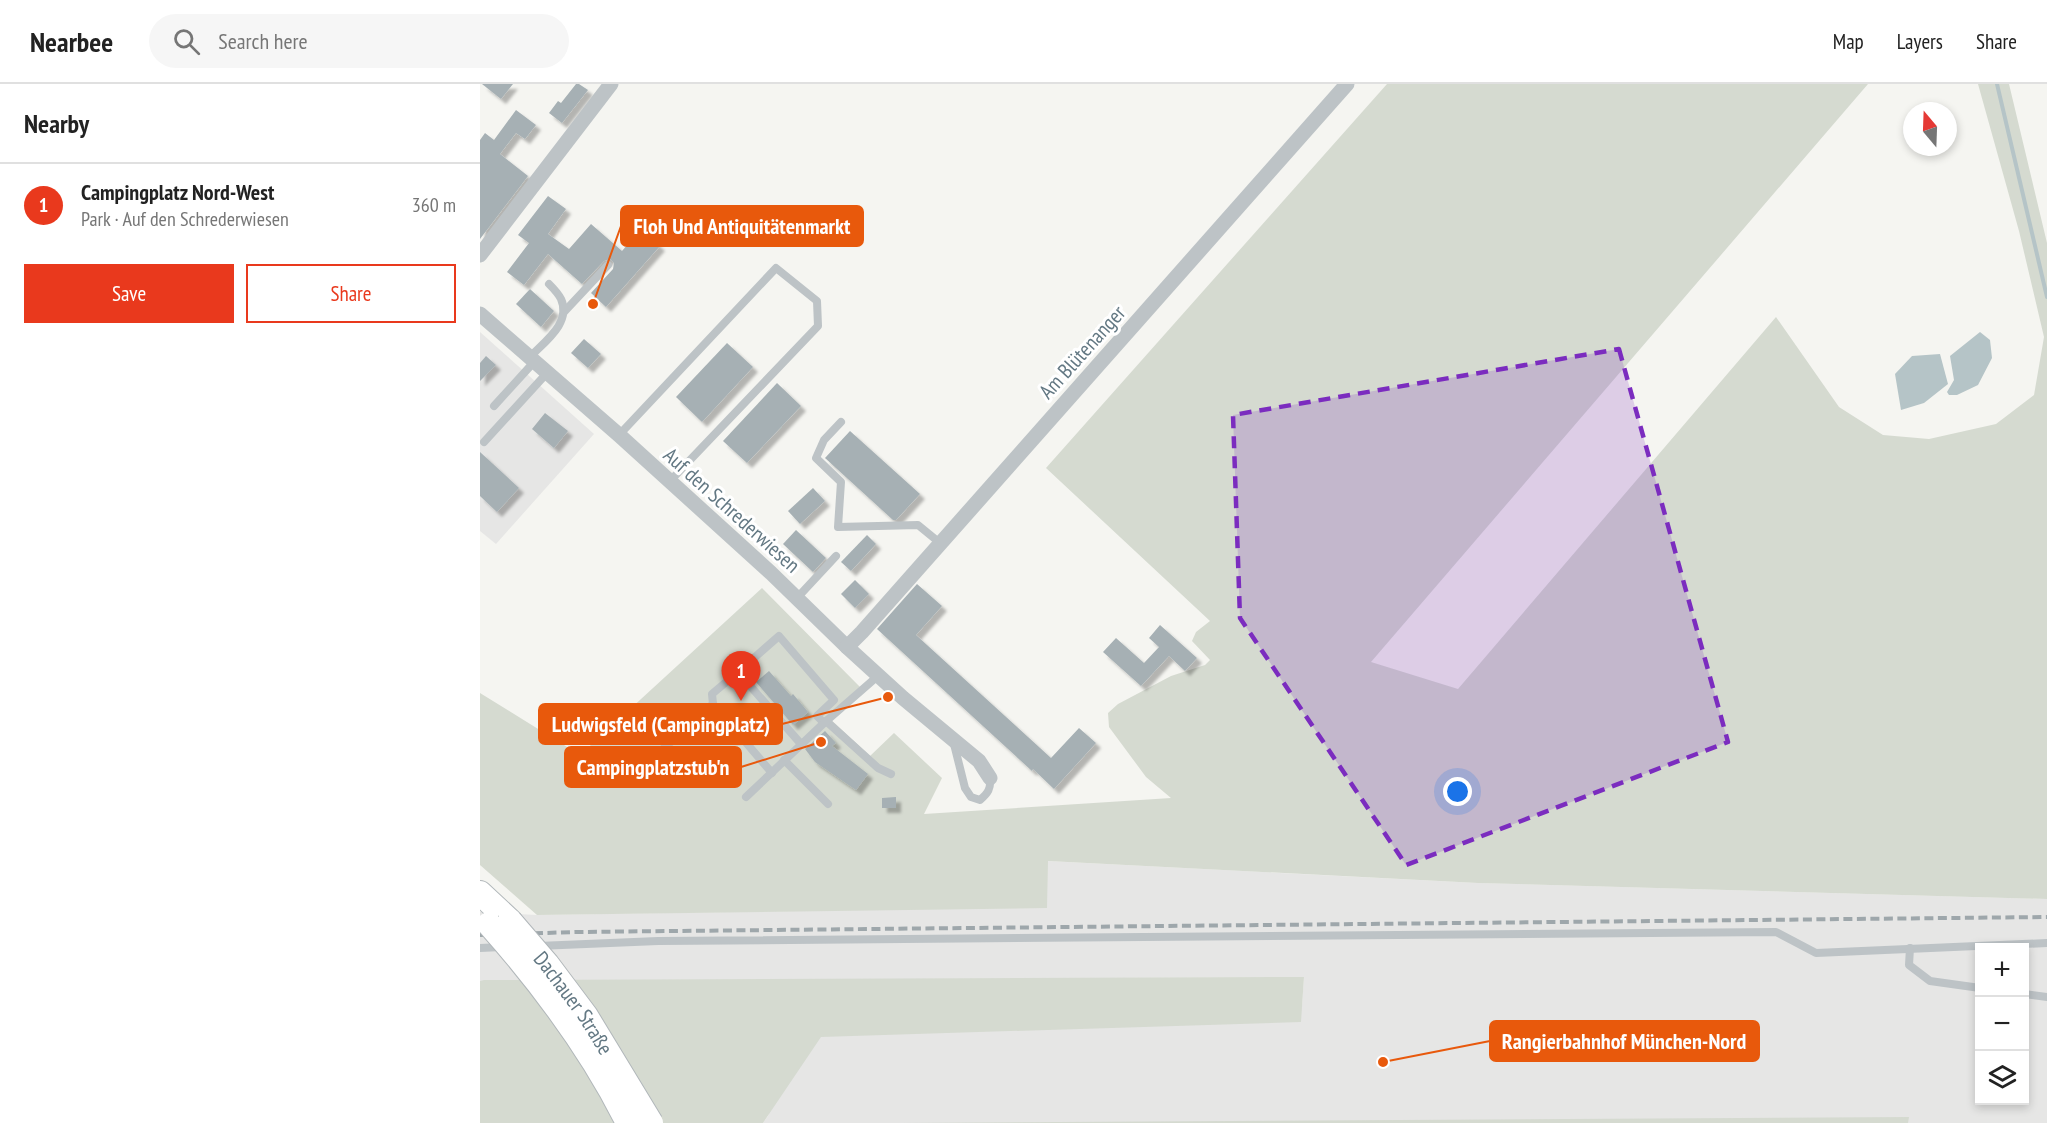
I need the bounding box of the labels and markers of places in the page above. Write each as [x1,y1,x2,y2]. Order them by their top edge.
callout: Floh Und Antiquitätenmarkt [621,206,863,246]
pin: 1 [722,652,760,701]
callout: Ludwigsfeld (Campingplatz) [539,704,782,744]
callout: Campingplatzstub'n [565,747,741,787]
callout: Rangierbahnhof München-Nord [1490,1021,1759,1061]

